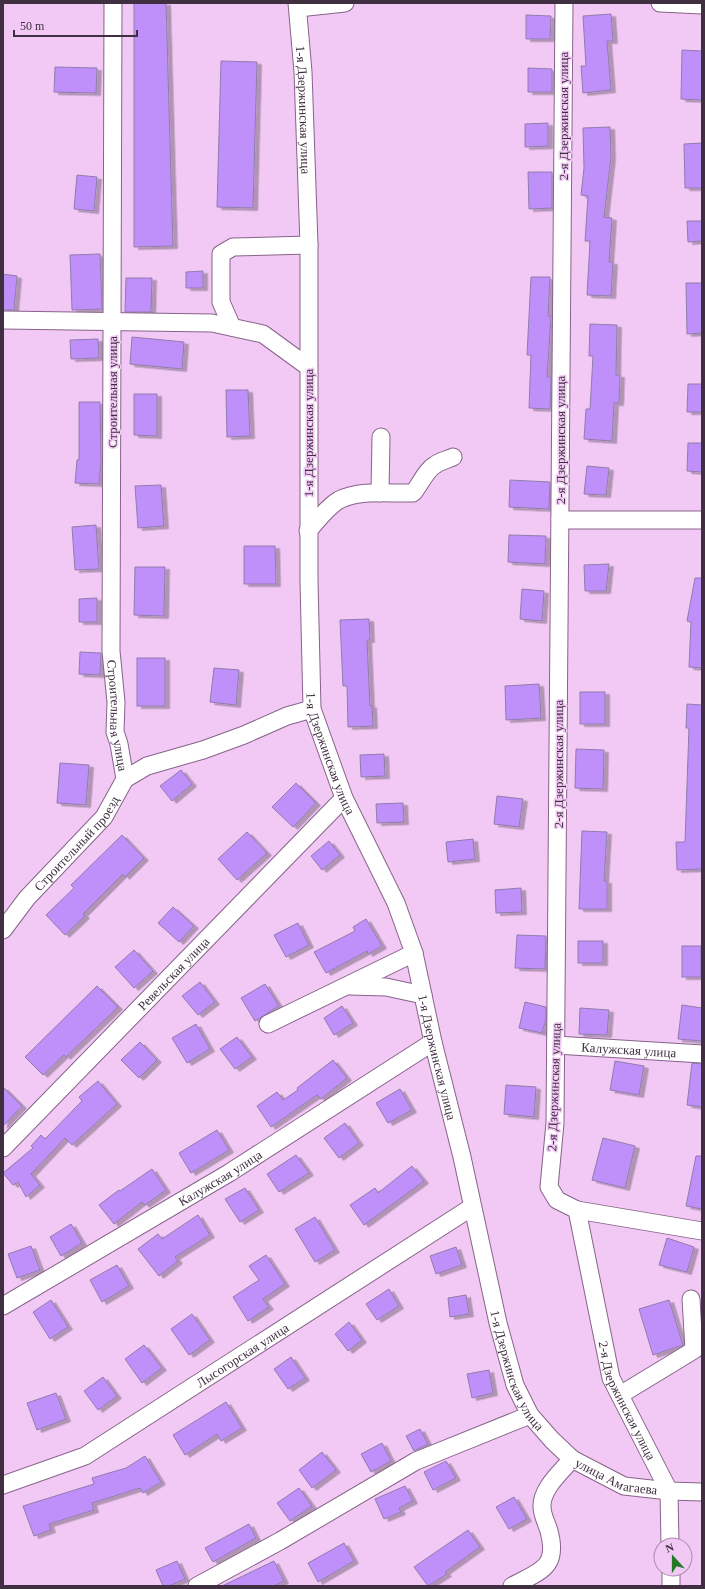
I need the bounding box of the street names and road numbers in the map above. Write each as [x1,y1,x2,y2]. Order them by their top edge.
street label: 1-я Дзержинская улица [293,45,314,175]
street label: 2-я Дзержинская улица [556,52,571,180]
street label: Строительная улица [105,336,120,448]
street label: 1-я Дзержинская улица [301,369,316,497]
street label: 2-я Дзержинская улица [553,376,568,504]
street label: Строительная улица [104,659,131,772]
street label: 1-я Дзержинская улица [304,692,359,817]
street label: 2-я Дзержинская улица [551,700,566,828]
street label: Строительный проезд [31,793,122,894]
street label: Ревельская улица [134,933,212,1013]
street label: 1-я Дзержинская улица [416,993,460,1122]
street label: 2-я Дзержинская улица [544,1022,564,1151]
street label: Калужская улица [581,1039,677,1060]
street label: Калужская улица [175,1146,265,1209]
street label: 1-я Дзержинская улица [488,1309,548,1433]
street label: Лысогорская улица [193,1319,291,1390]
street label: 2-я Дзержинская улица [596,1340,659,1463]
street label: улица Амагаева [573,1455,658,1497]

